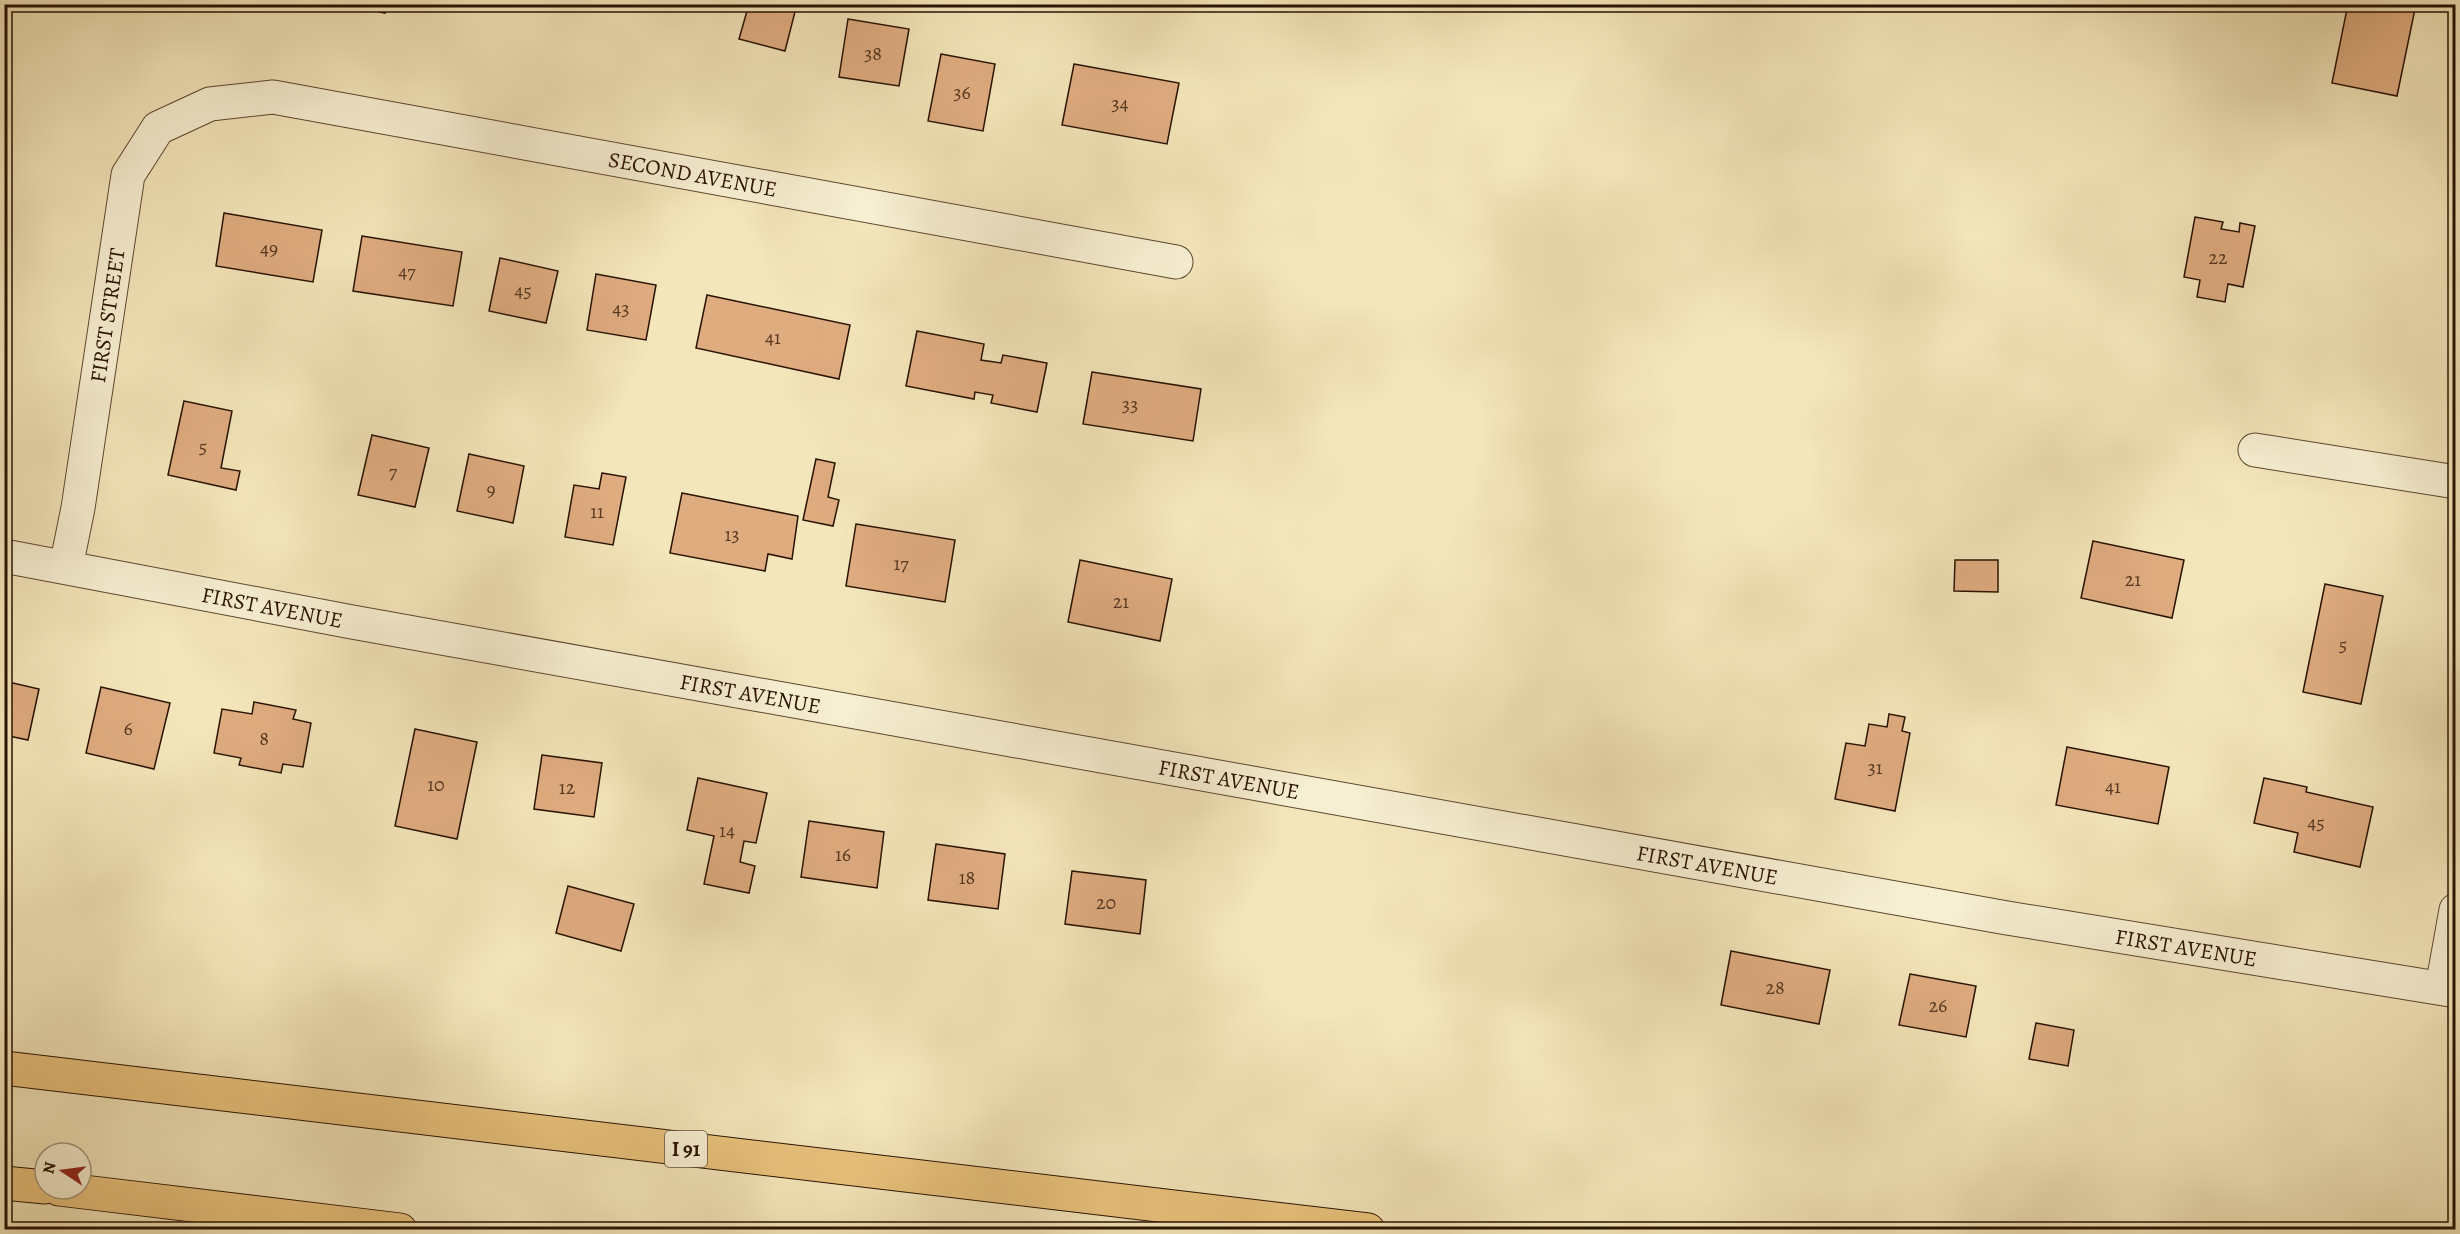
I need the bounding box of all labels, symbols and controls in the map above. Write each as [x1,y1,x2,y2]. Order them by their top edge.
house number: 38 [864,40,882,67]
house number: 36 [953,79,971,106]
house number: 34 [1111,90,1129,117]
street label: SECOND AVENUE [606,145,779,205]
house number: 49 [260,235,278,262]
house number: 22 [2209,244,2228,271]
street label: FIRST STREET [83,246,133,385]
house number: 47 [398,258,416,285]
house number: 45 [514,277,532,304]
house number: 43 [612,295,630,322]
house number: 41 [765,324,781,351]
house number: 33 [1122,391,1138,418]
house number: 5 [199,433,207,460]
house number: 7 [389,458,398,485]
house number: 9 [486,476,496,503]
house number: 11 [590,498,604,525]
house number: 13 [724,521,740,548]
house number: 17 [893,550,909,577]
house number: 21 [2125,566,2141,593]
street label: FIRST AVENUE [199,580,345,636]
house number: 21 [1113,588,1129,615]
house number: 5 [2339,631,2347,658]
street label: FIRST AVENUE [677,667,823,722]
house number: 6 [123,715,133,742]
house number: 8 [259,725,269,752]
street label: FIRST AVENUE [1156,752,1302,807]
house number: 31 [1867,754,1883,781]
house number: 10 [427,771,445,798]
house number: 41 [2105,773,2121,800]
house number: 12 [559,774,576,801]
house number: 45 [2307,809,2325,836]
house number: 14 [719,817,735,844]
street label: FIRST AVENUE [1634,838,1780,893]
house number: 16 [835,841,851,868]
house number: 18 [959,864,975,891]
house number: 20 [1096,889,1116,916]
street label: FIRST AVENUE [2113,922,2259,974]
house number: 28 [1765,974,1785,1001]
house number: 26 [1929,992,1947,1019]
road number: I 91 [665,1131,707,1167]
north arrow [33,1141,93,1201]
text: N [37,1159,61,1176]

